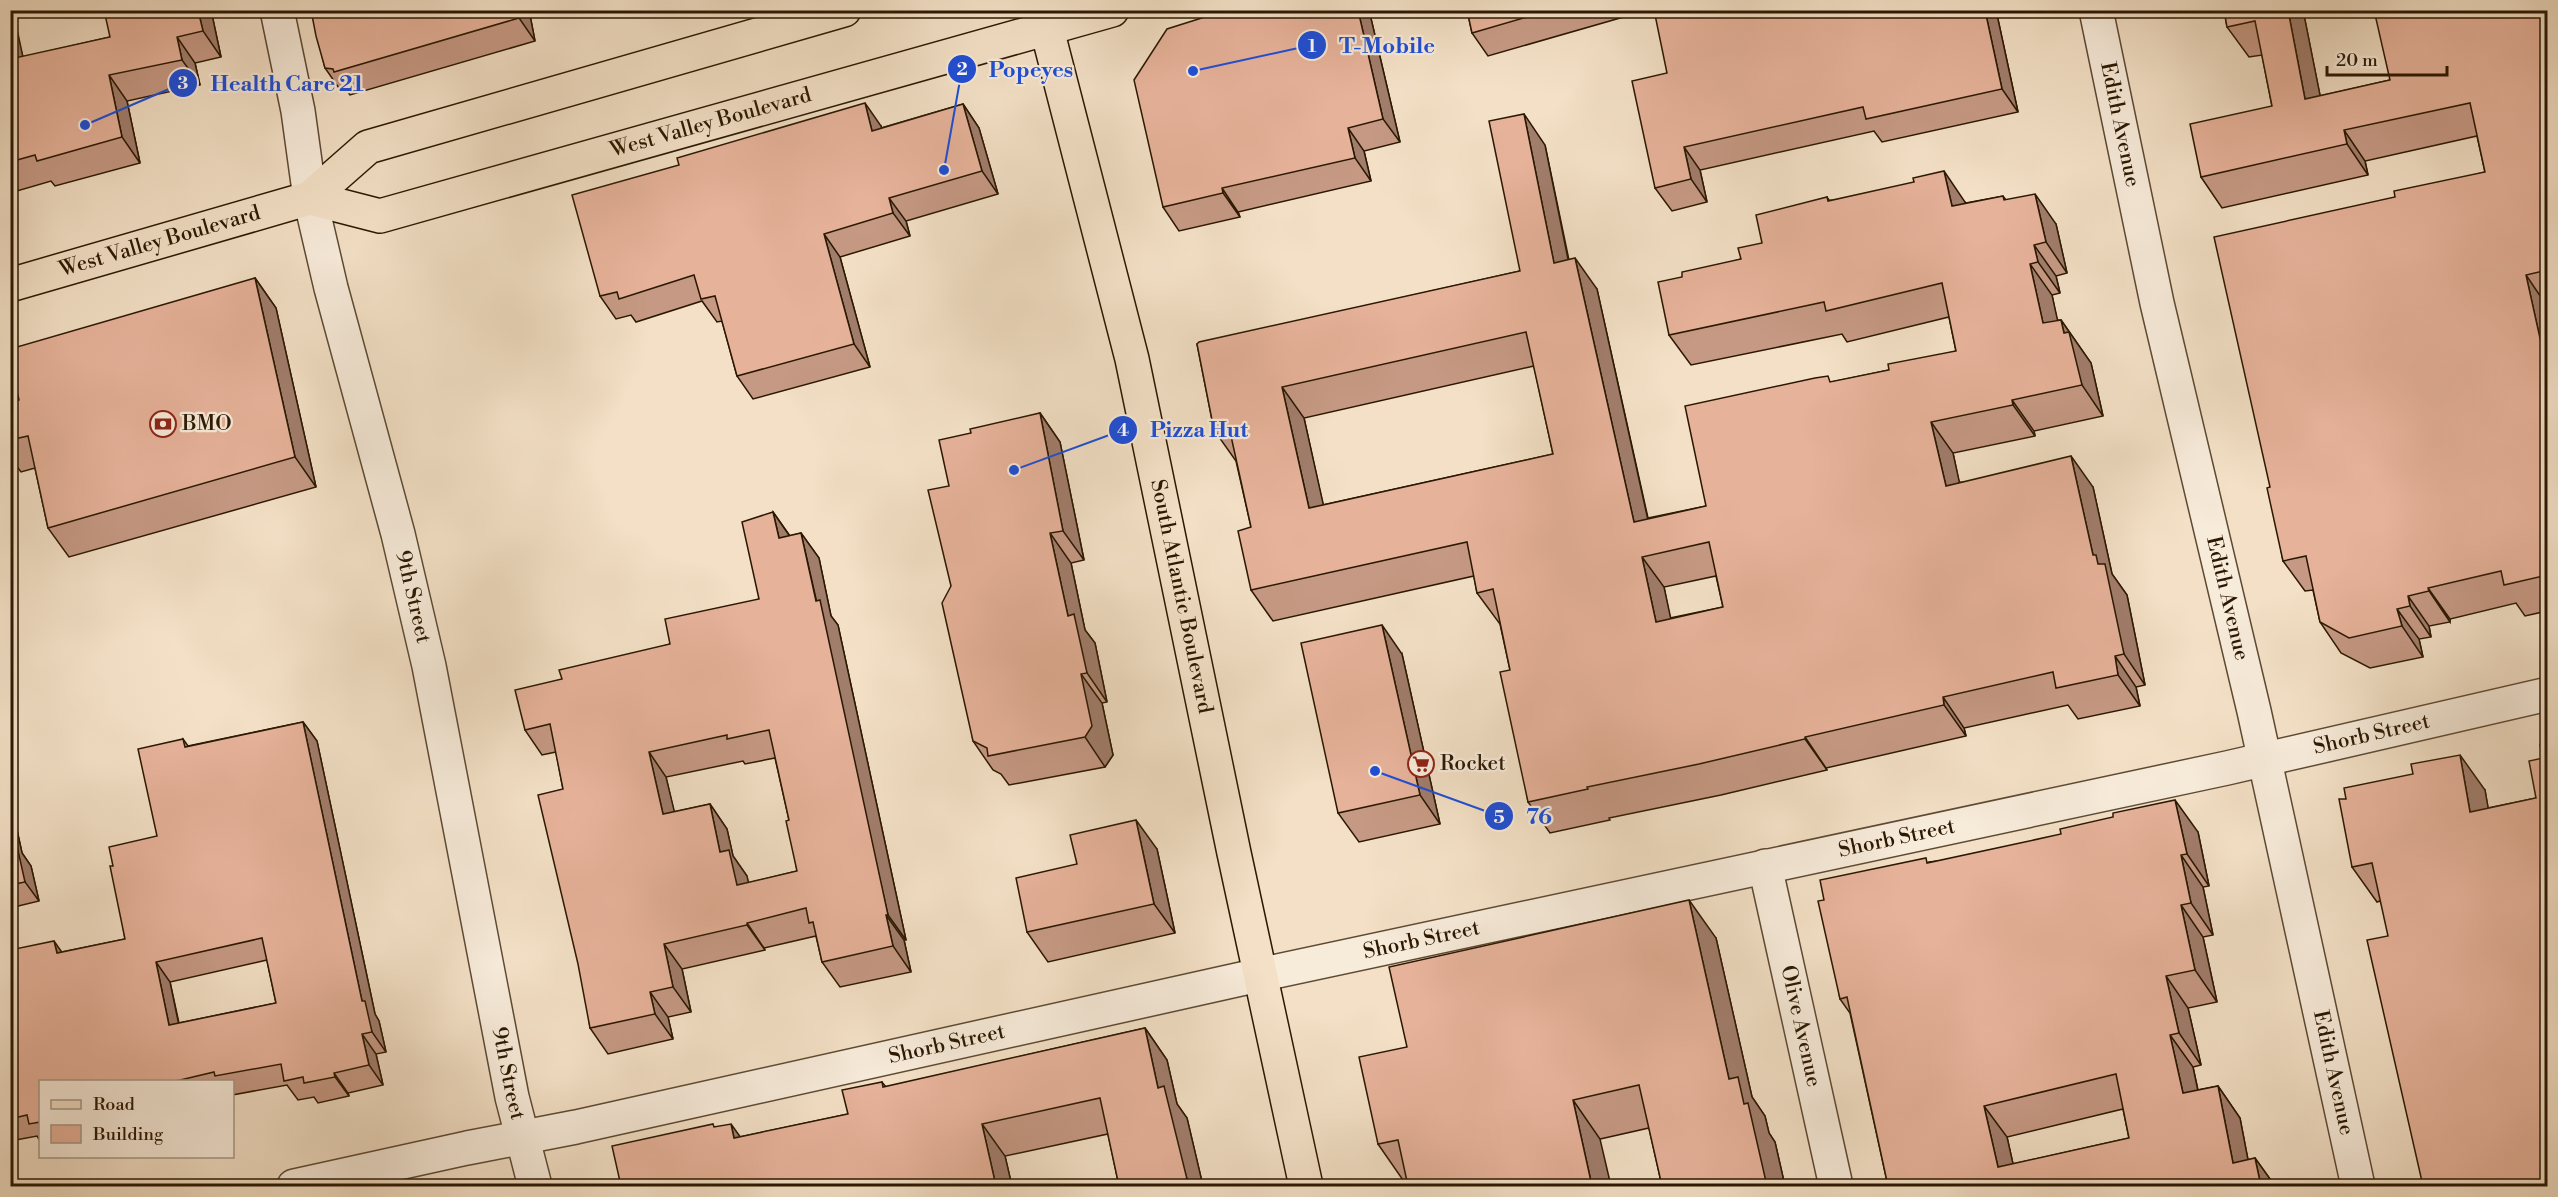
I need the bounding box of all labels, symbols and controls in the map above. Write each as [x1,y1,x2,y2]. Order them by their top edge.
callout: T-Mobile [1297,25,1447,65]
text: T-Mobile [1339,33,1435,60]
text: 1 [1308,35,1317,58]
scale bar [2327,39,2447,77]
callout: Popeyes [947,49,1085,89]
text: 20 m [2336,49,2378,72]
text: Popeyes [989,57,1073,84]
text: 2 [956,58,968,81]
street label: Edith Avenue [2094,60,2146,189]
callout: Health Care 21 [168,63,376,103]
text: Health Care 21 [210,71,364,98]
text: 3 [178,72,189,95]
street label: West Valley Boulevard [606,82,815,164]
street label: West Valley Boulevard [55,200,263,283]
bank icon: BMO [148,409,178,439]
callout: Pizza Hut [1108,410,1260,450]
place label: BMO [181,411,232,437]
text: Pizza Hut [1150,417,1248,444]
text: 4 [1117,419,1129,442]
street label: South Atlantic Boulevard [1144,477,1218,716]
street label: Edith Avenue [2200,534,2255,663]
street label: 9th Street [389,548,436,646]
street label: Shorb Street [2311,709,2433,761]
supermarket icon: Rocket [1406,749,1436,779]
place label: Rocket [1440,751,1506,777]
callout: 76 [1484,796,1564,836]
text: 76 [1526,804,1552,831]
text: 5 [1493,806,1505,829]
street label: Shorb Street [1836,813,1958,864]
street label: Shorb Street [1361,915,1483,965]
street label: Olive Avenue [1774,963,1827,1089]
street label: Edith Avenue [2307,1008,2359,1138]
street label: Shorb Street [886,1019,1008,1070]
street label: 9th Street [486,1025,531,1123]
legend [39,1080,234,1158]
text: Road [93,1093,136,1116]
text: Building [92,1123,164,1146]

